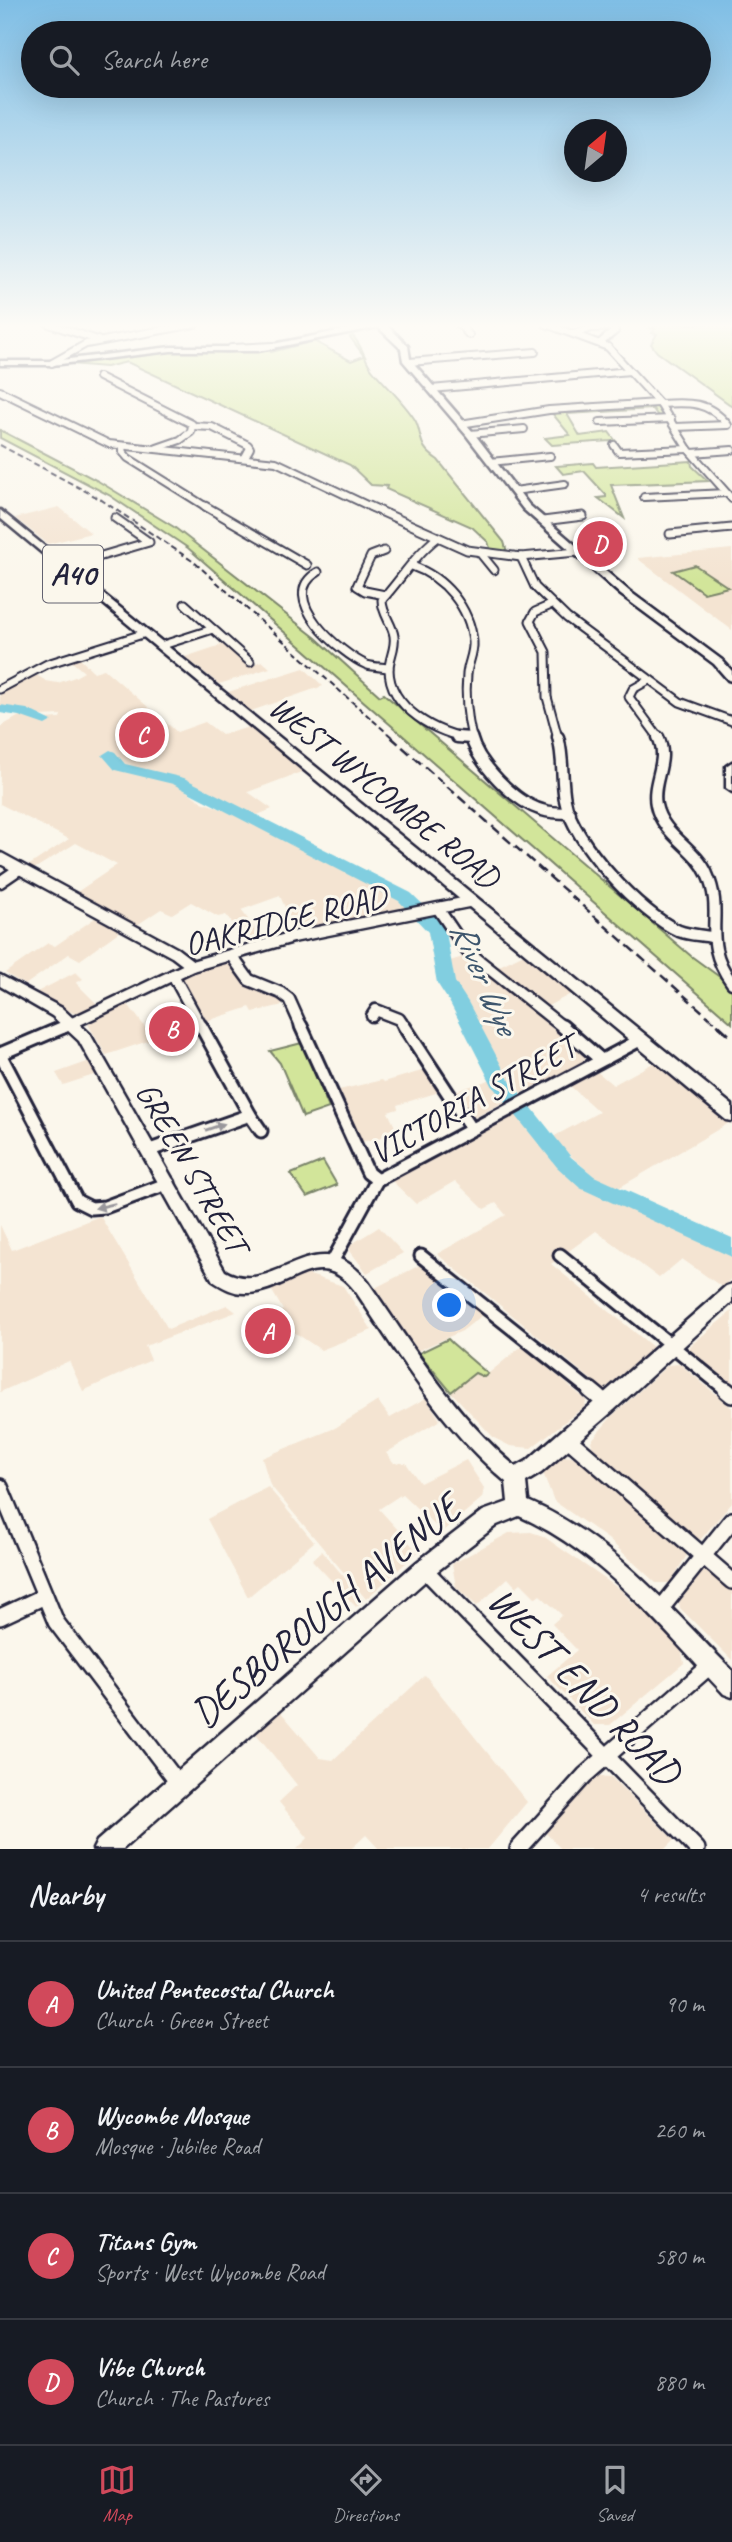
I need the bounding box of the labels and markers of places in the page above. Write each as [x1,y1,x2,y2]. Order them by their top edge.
pin: D [577,518,623,570]
pin: C [119,709,165,761]
pin: B [149,1003,195,1055]
pin: A [245,1305,291,1357]

